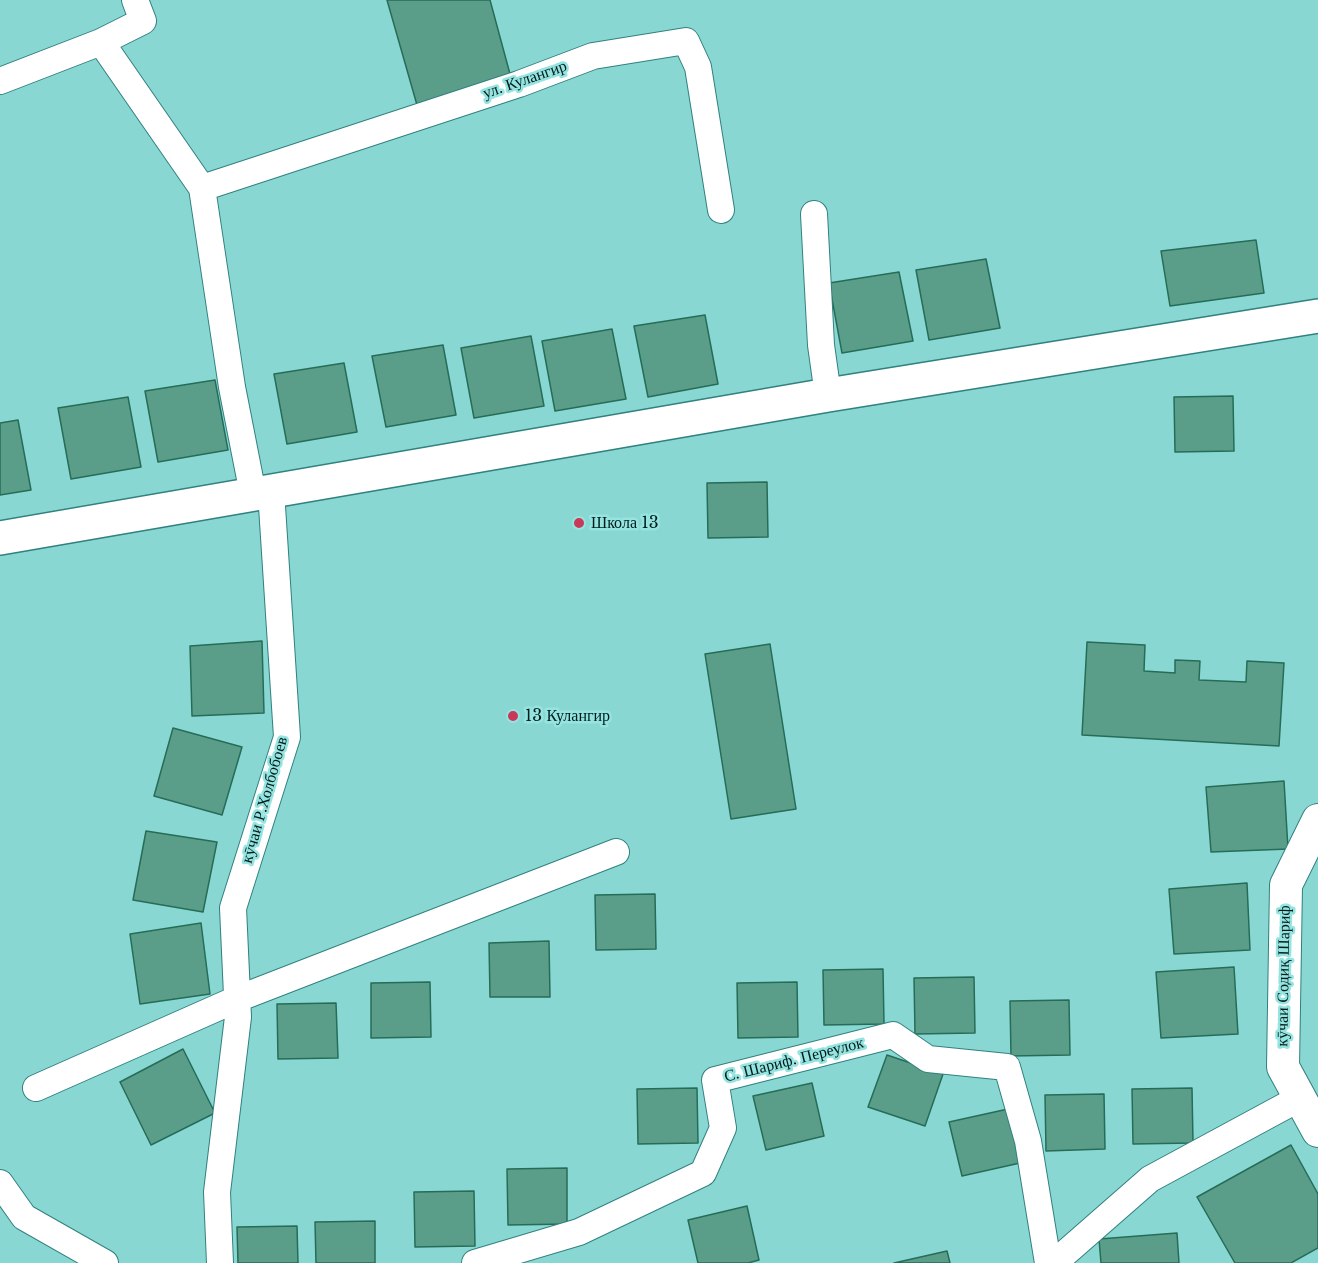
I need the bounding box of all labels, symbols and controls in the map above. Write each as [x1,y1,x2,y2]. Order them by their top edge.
street label: ул. Кулангир [480,57,570,103]
place label: Школа 13 [591,513,659,533]
marker: Школа 13 [572,516,586,530]
place label: 13 Кулангир [525,706,610,726]
marker: 13 Кулангир [506,709,520,723]
street label: кӯчаи Р.Холбобоев [238,735,292,865]
street label: кӯчаи Содиқ Шариф [1273,905,1295,1047]
street label: С. Шариф. Переулок [722,1033,866,1087]

